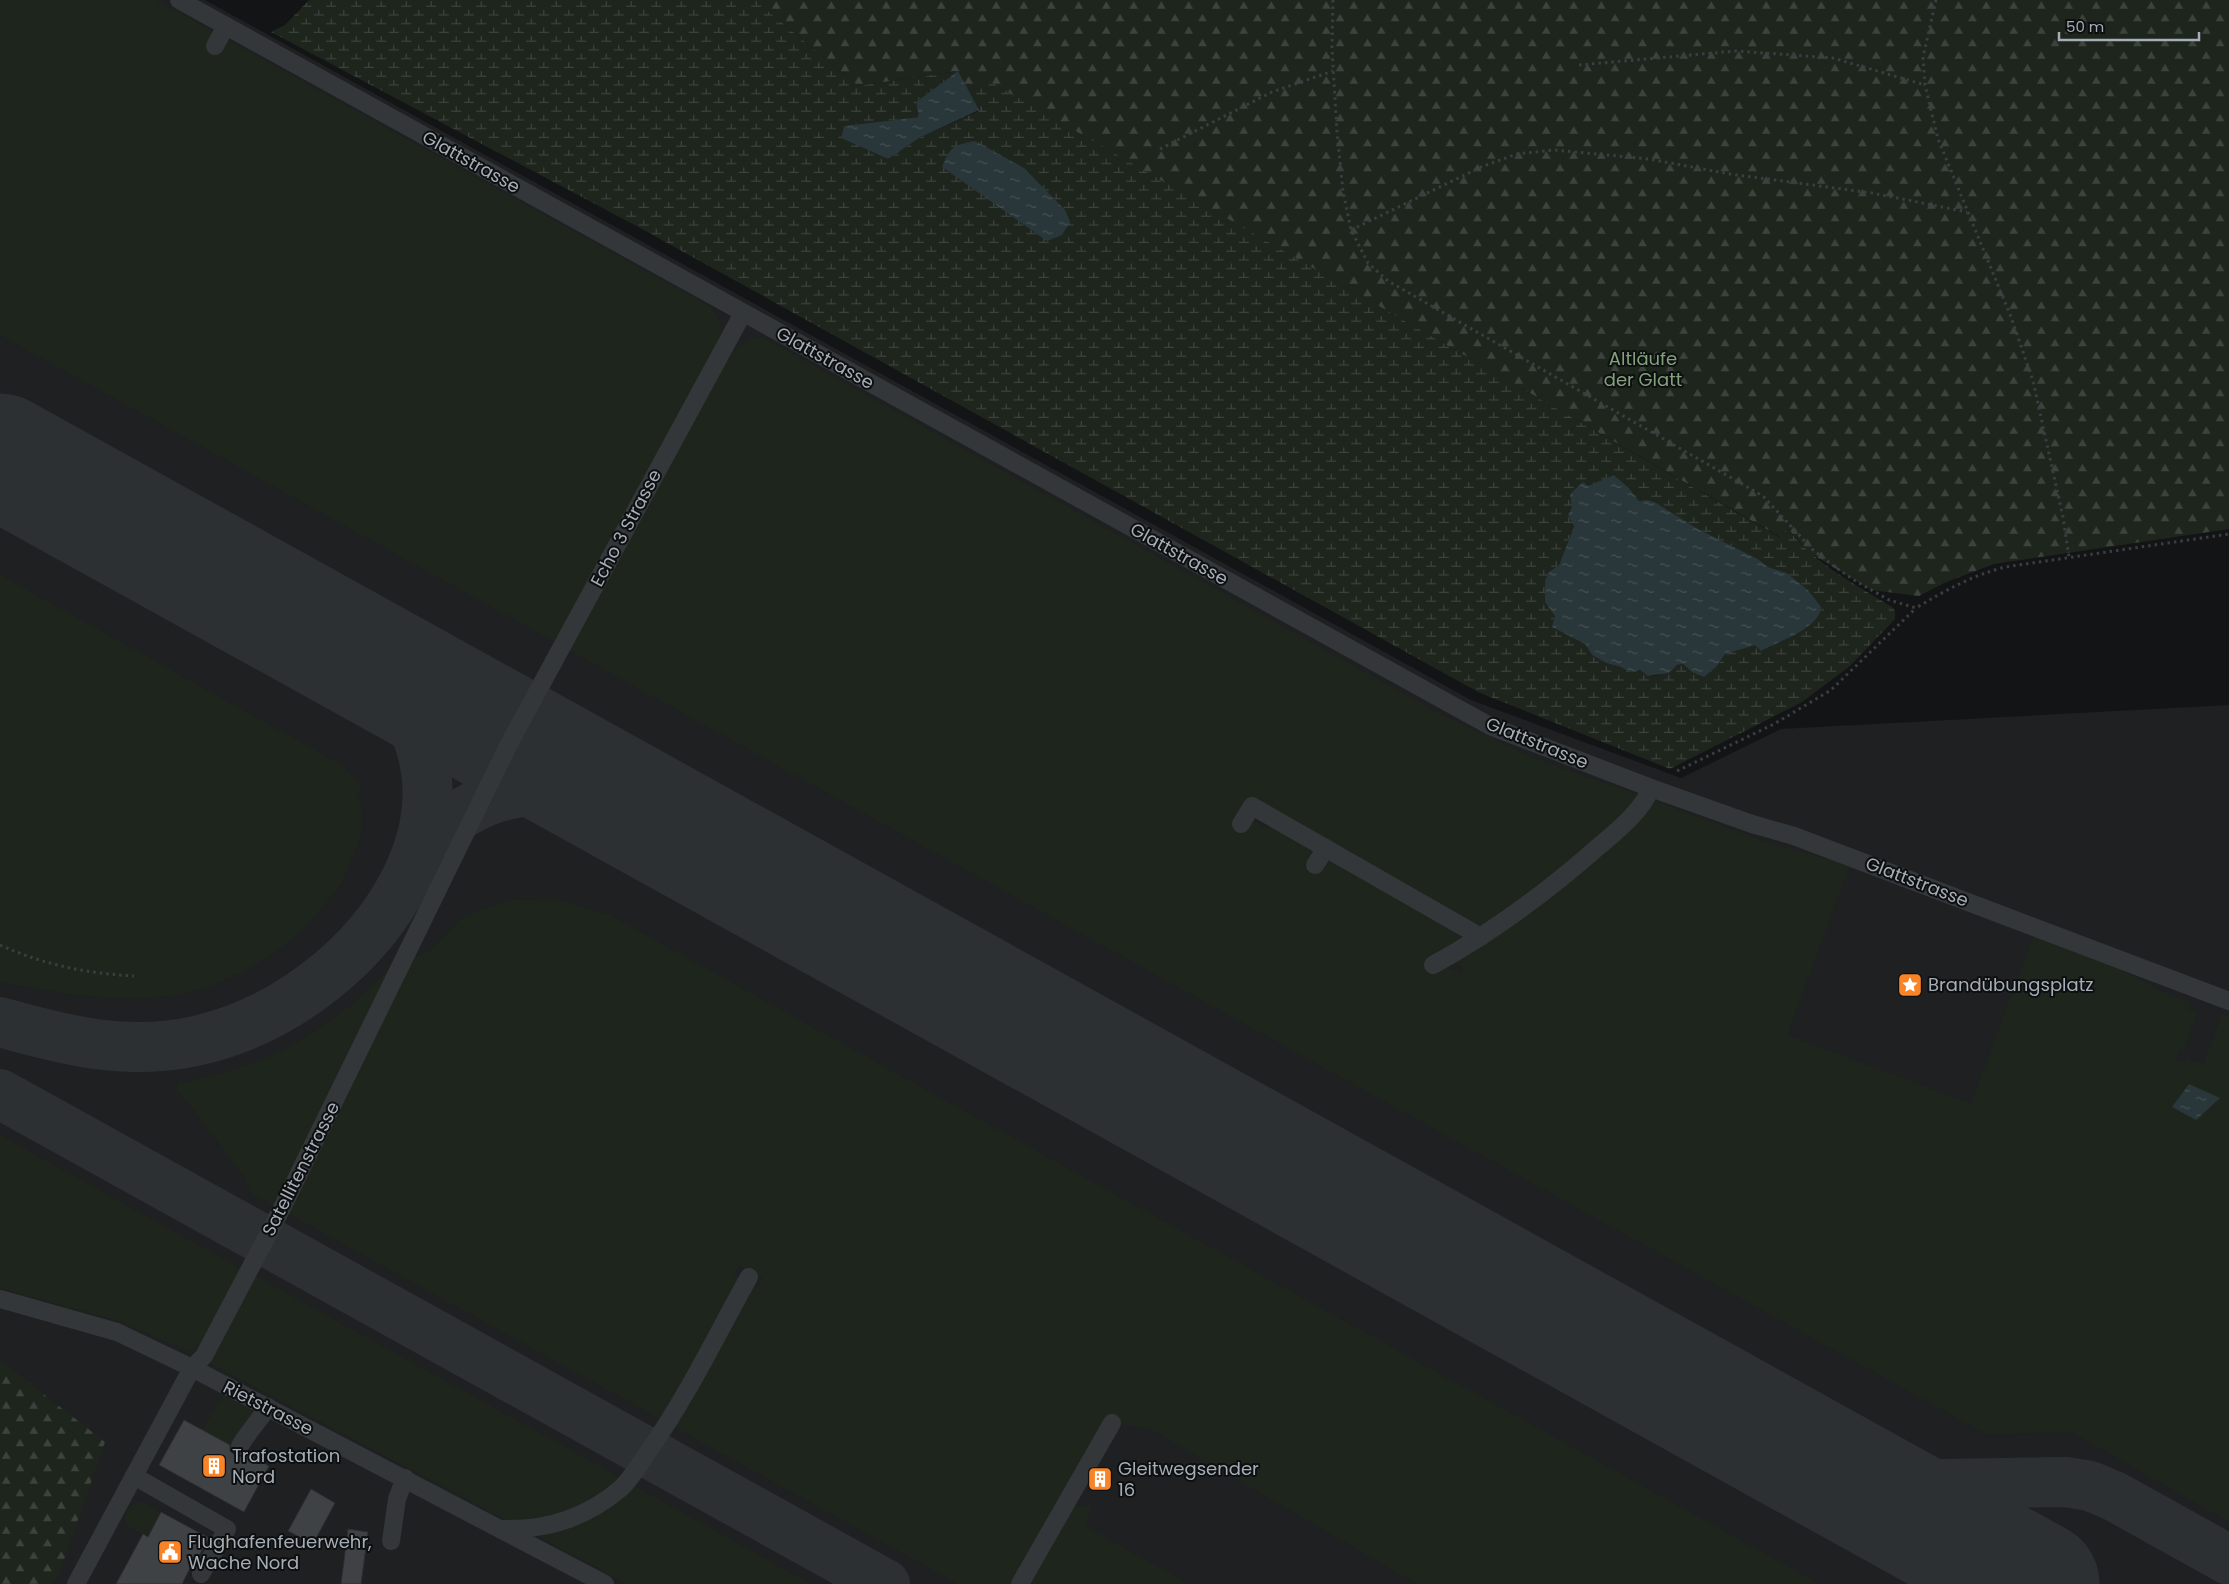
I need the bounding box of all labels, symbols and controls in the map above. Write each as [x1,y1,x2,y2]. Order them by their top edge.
scale bar [2059,10,2199,42]
text: 50 m [2066,16,2104,37]
street label: Glattstrasse [418,124,525,199]
street label: Glattstrasse [772,320,879,395]
park label: Altläufe der Glatt [1604,346,1682,392]
street label: Echo 3 Strasse [584,465,667,591]
street label: Glattstrasse [1126,516,1233,591]
street label: Glattstrasse [1482,711,1592,774]
street label: Glattstrasse [1862,850,1972,913]
place icon: Brandübungsplatz [1897,972,1923,998]
place label: Brandübungsplatz [1928,972,2093,997]
street label: Satellitenstrasse [256,1097,345,1240]
street label: Rietstrasse [219,1374,318,1441]
place label: Trafostation Nord [232,1443,340,1489]
building icon: Trafostation Nord [201,1453,227,1479]
place label: Gleitwegsender 16 [1118,1456,1259,1502]
building icon: Gleitwegsender 16 [1087,1466,1113,1492]
place label: Flughafenfeuerwehr, Wache Nord [188,1529,372,1575]
public building icon: Flughafenfeuerwehr, Wache Nord [157,1539,183,1565]

